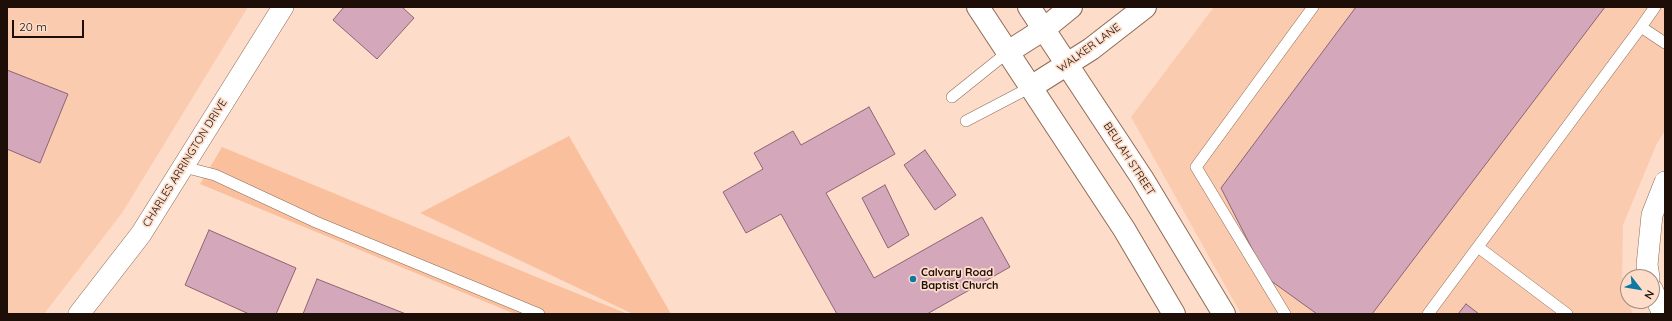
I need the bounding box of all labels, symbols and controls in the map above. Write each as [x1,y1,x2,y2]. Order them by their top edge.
scale bar [14,12,86,38]
text: 20 m [19,19,47,34]
street label: WALKER LANE [1055,21,1123,75]
street label: CHARLES ARRINGTON DRIVE [140,97,230,229]
street label: BEULAH STREET [1100,120,1158,198]
place label: Calvary Road Baptist Church [921,266,998,292]
north arrow [1620,269,1660,309]
marker: Calvary Road Baptist Church [908,274,918,284]
text: N [1641,288,1658,302]

